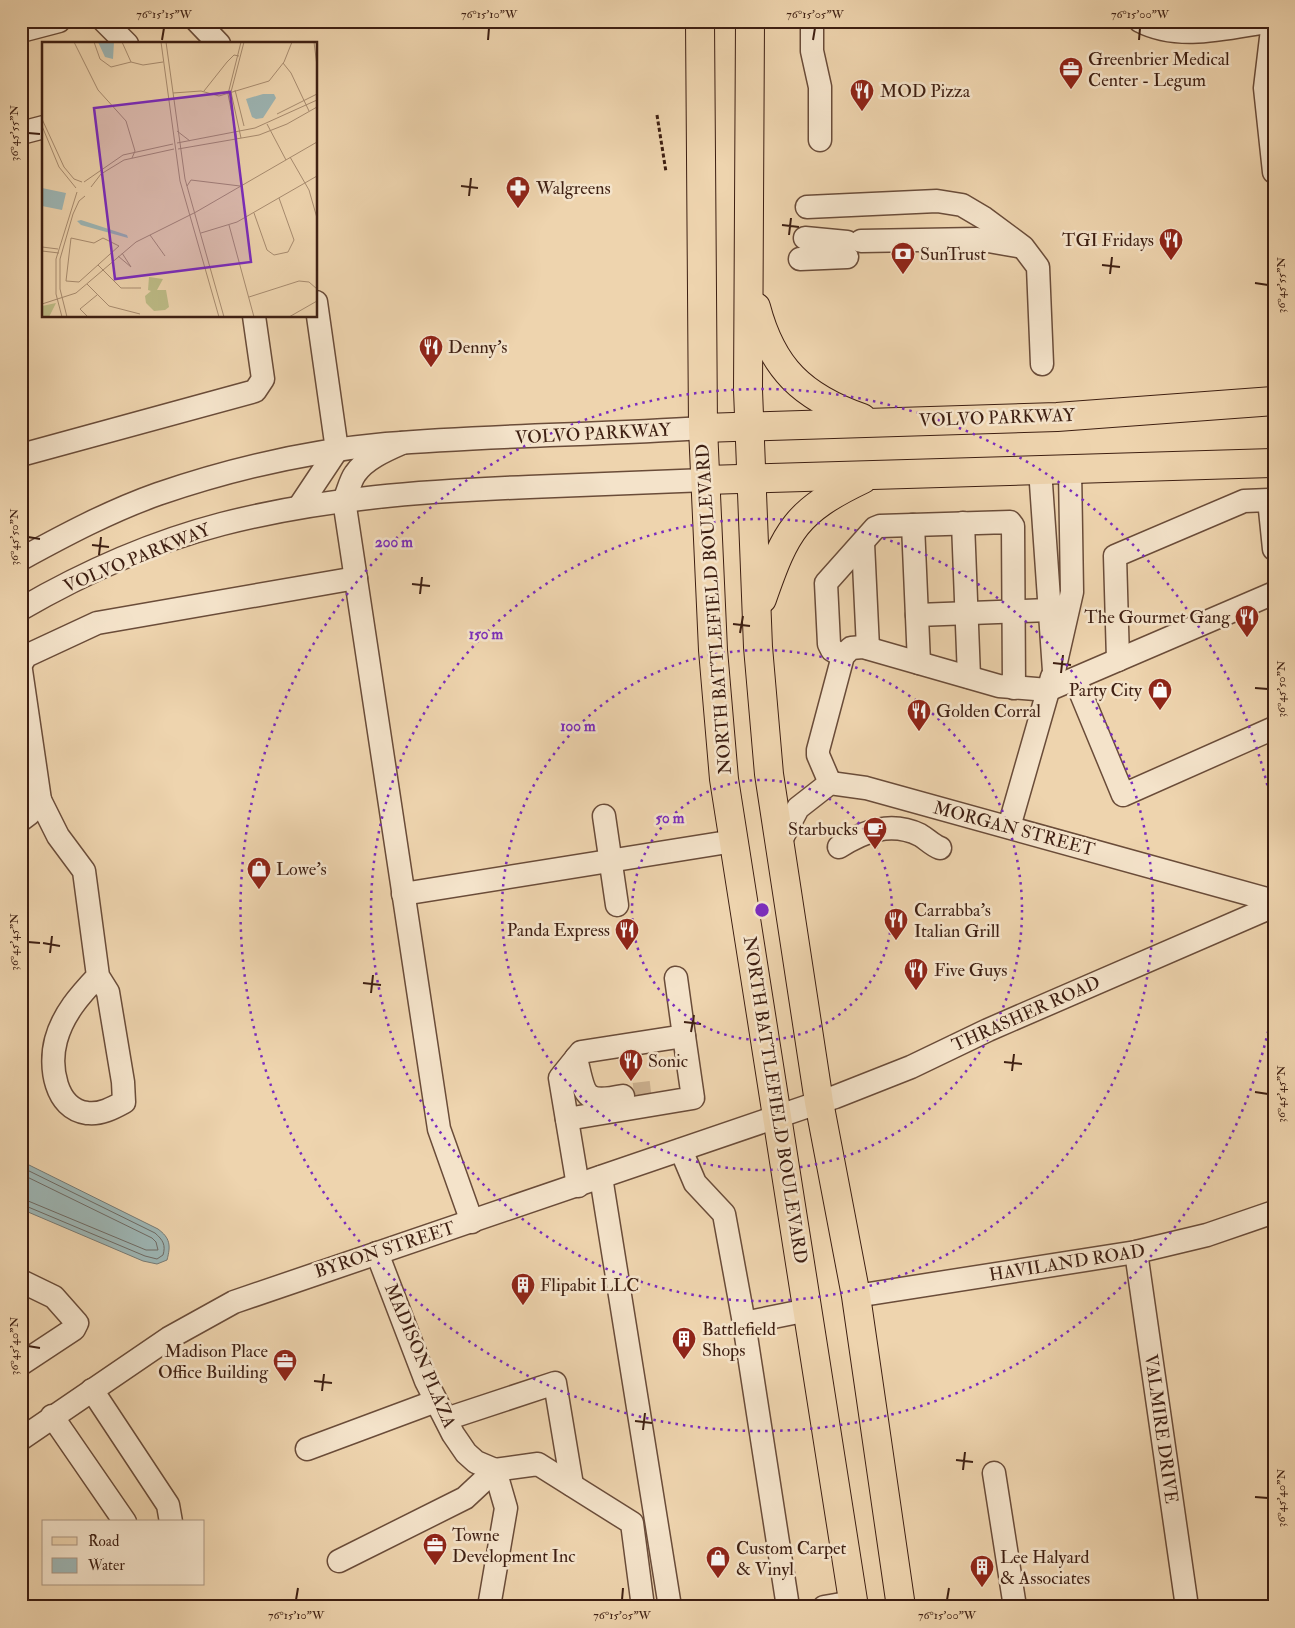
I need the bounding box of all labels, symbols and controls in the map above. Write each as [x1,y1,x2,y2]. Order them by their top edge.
text: 76°15'15"W [136,7,192,22]
text: 76°15'10"W [461,7,518,22]
text: 76°15'05"W [786,7,844,22]
text: 76°15'00"W [1111,7,1170,22]
inset map [42,42,318,318]
place label: Greenbrier Medical Center - Legum [1088,48,1230,92]
office icon: Greenbrier Medical Center - Legum [1058,56,1084,90]
restaurant icon: MOD Pizza [849,78,875,112]
place label: MOD Pizza [880,80,971,103]
text: 36°45'55"N [7,105,22,161]
pharmacy icon: Walgreens [505,175,531,209]
place label: Walgreens [535,177,611,200]
restaurant icon: TGI Fridays [1158,227,1184,261]
place label: TGI Fridays [1062,229,1154,252]
bank icon: SunTrust [890,241,916,275]
place label: SunTrust [920,243,986,266]
text: 36°45'55"N [1274,257,1289,313]
restaurant icon: Denny's [418,334,444,368]
place label: Denny's [448,336,507,359]
street label: VOLVO PARKWAY [918,404,1076,432]
street label: VOLVO PARKWAY [514,418,672,450]
street label: NORTH BATTLEFIELD BOULEVARD [691,443,737,775]
text: 36°45'50"N [7,508,22,566]
street label: VOLVO PARKWAY [60,518,214,598]
text: 200 m [375,533,413,552]
restaurant icon: The Gourmet Gang [1234,604,1260,638]
place label: The Gourmet Gang [1084,606,1231,629]
text: 150 m [469,625,503,644]
text: 36°45'50"N [1274,660,1289,718]
shop icon: Party City [1147,677,1173,711]
place label: Party City [1069,679,1143,702]
restaurant icon: Golden Corral [906,698,932,732]
place label: Golden Corral [936,700,1041,723]
text: 100 m [560,717,596,736]
street label: MORGAN STREET [931,796,1098,862]
text: 50 m [656,809,685,828]
cafe icon: Starbucks [862,816,888,850]
place label: Starbucks [788,818,858,841]
shop icon: Lowe's [246,856,272,890]
place label: Lowe's [276,858,327,881]
place label: Carrabba's Italian Grill [914,899,1000,943]
centre of rings [753,901,771,919]
restaurant icon: Carrabba's Italian Grill [883,907,909,941]
text: 36°45'45"N [7,913,22,971]
restaurant icon: Panda Express [614,917,640,951]
place label: Panda Express [507,919,610,942]
street label: NORTH BATTLEFIELD BOULEVARD [738,934,812,1266]
restaurant icon: Five Guys [903,957,929,991]
place label: Five Guys [934,959,1007,982]
street label: THRASHER ROAD [948,971,1104,1057]
restaurant icon: Sonic [618,1048,644,1082]
place label: Sonic [648,1050,688,1073]
text: 36°45'45"N [1274,1065,1289,1123]
street label: BYRON STREET [312,1216,459,1284]
street label: HAVILAND ROAD [987,1239,1147,1287]
building icon: Flipabit LLC [510,1272,536,1306]
place label: Flipabit LLC [540,1274,639,1297]
street label: MADISON PLAZA [379,1280,461,1432]
text: 36°45'40"N [7,1317,22,1375]
place label: Battlefield Shops [702,1318,776,1362]
building icon: Battlefield Shops [671,1326,697,1360]
place label: Madison Place Office Building [158,1340,269,1384]
office icon: Madison Place Office Building [272,1348,298,1382]
street label: VALMIRE DRIVE [1139,1353,1183,1505]
text: 36°45'40"N [1274,1469,1289,1527]
legend [42,1520,205,1586]
place label: Towne Development Inc [452,1524,576,1568]
text: Road [88,1532,120,1551]
office icon: Towne Development Inc [422,1532,448,1566]
place label: Custom Carpet & Vinyl [736,1537,847,1581]
shop icon: Custom Carpet & Vinyl [705,1545,731,1579]
place label: Lee Halyard & Associates [1000,1546,1090,1590]
building icon: Lee Halyard & Associates [969,1554,995,1588]
text: Water [87,1556,125,1575]
text: 76°15'10"W [268,1608,325,1623]
text: 76°15'05"W [593,1608,651,1623]
text: 76°15'00"W [918,1608,977,1623]

